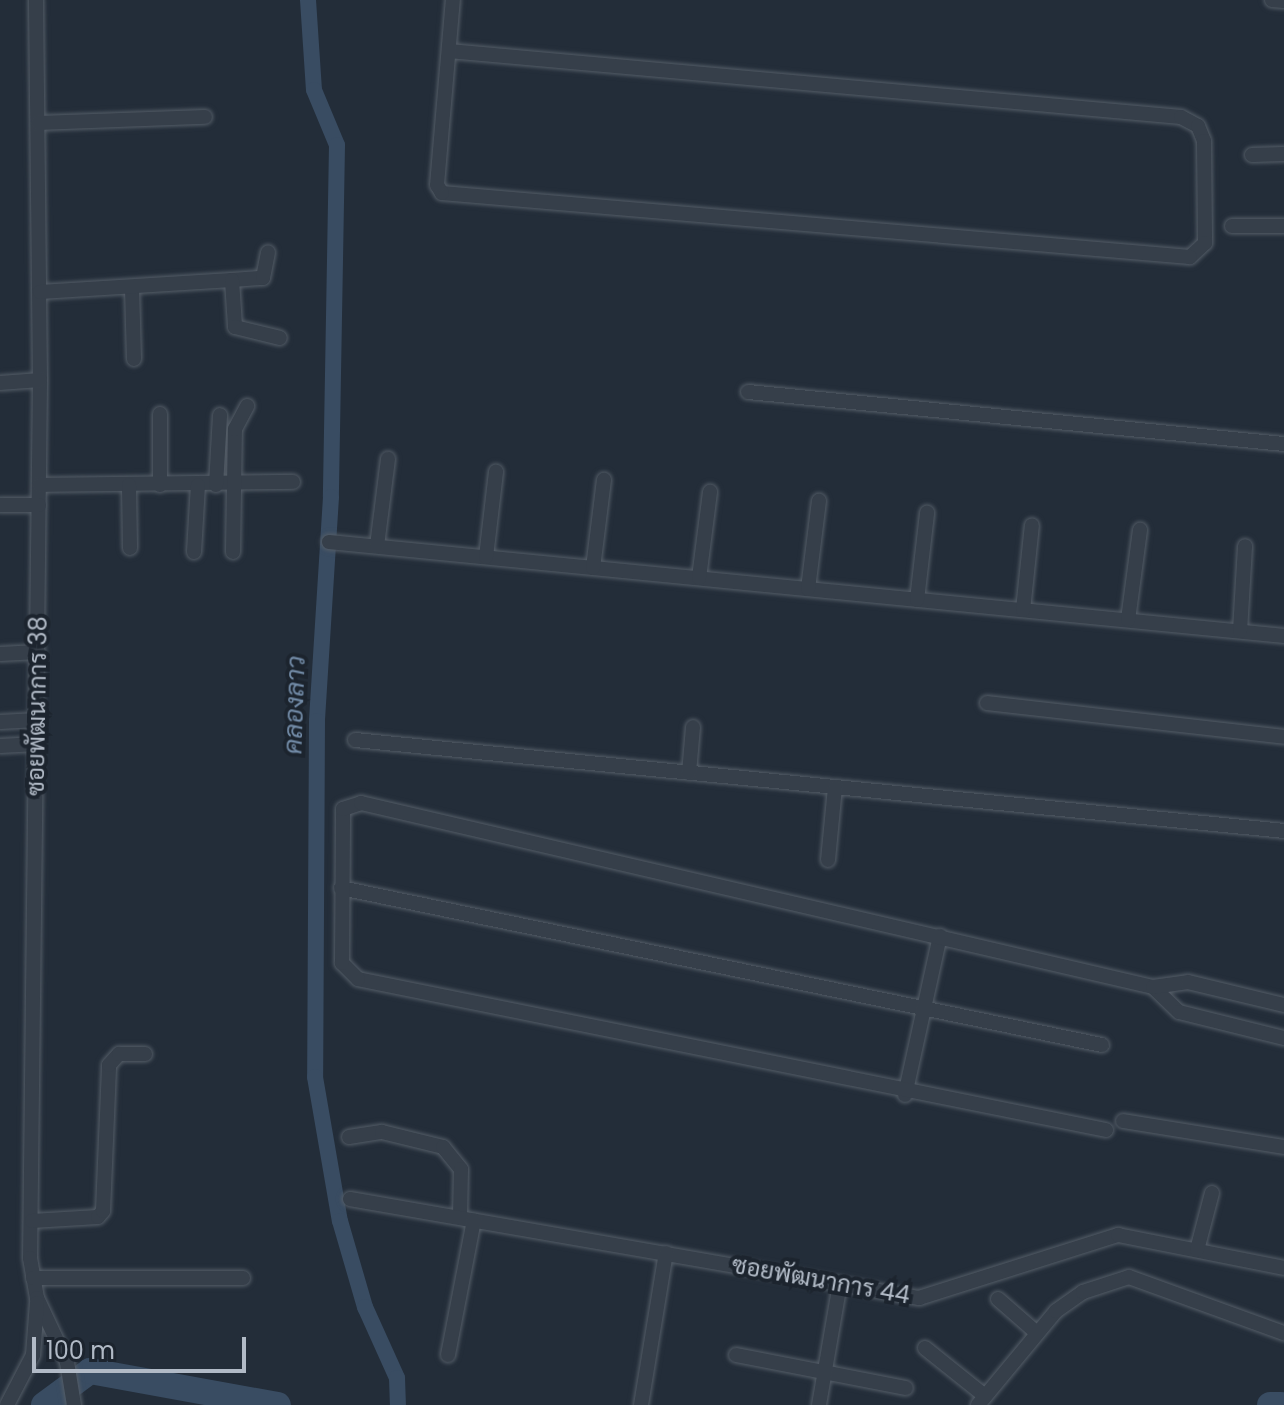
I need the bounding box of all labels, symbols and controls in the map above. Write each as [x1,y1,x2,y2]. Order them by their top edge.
street label: ซอยพัฒนาการ 38 [21,616,53,796]
water label: คลองลาว [278,655,312,755]
street label: ซอยพัฒนาการ 44 [730,1250,912,1310]
scale bar [36,1321,250,1371]
text: 100 m [46,1334,115,1367]

